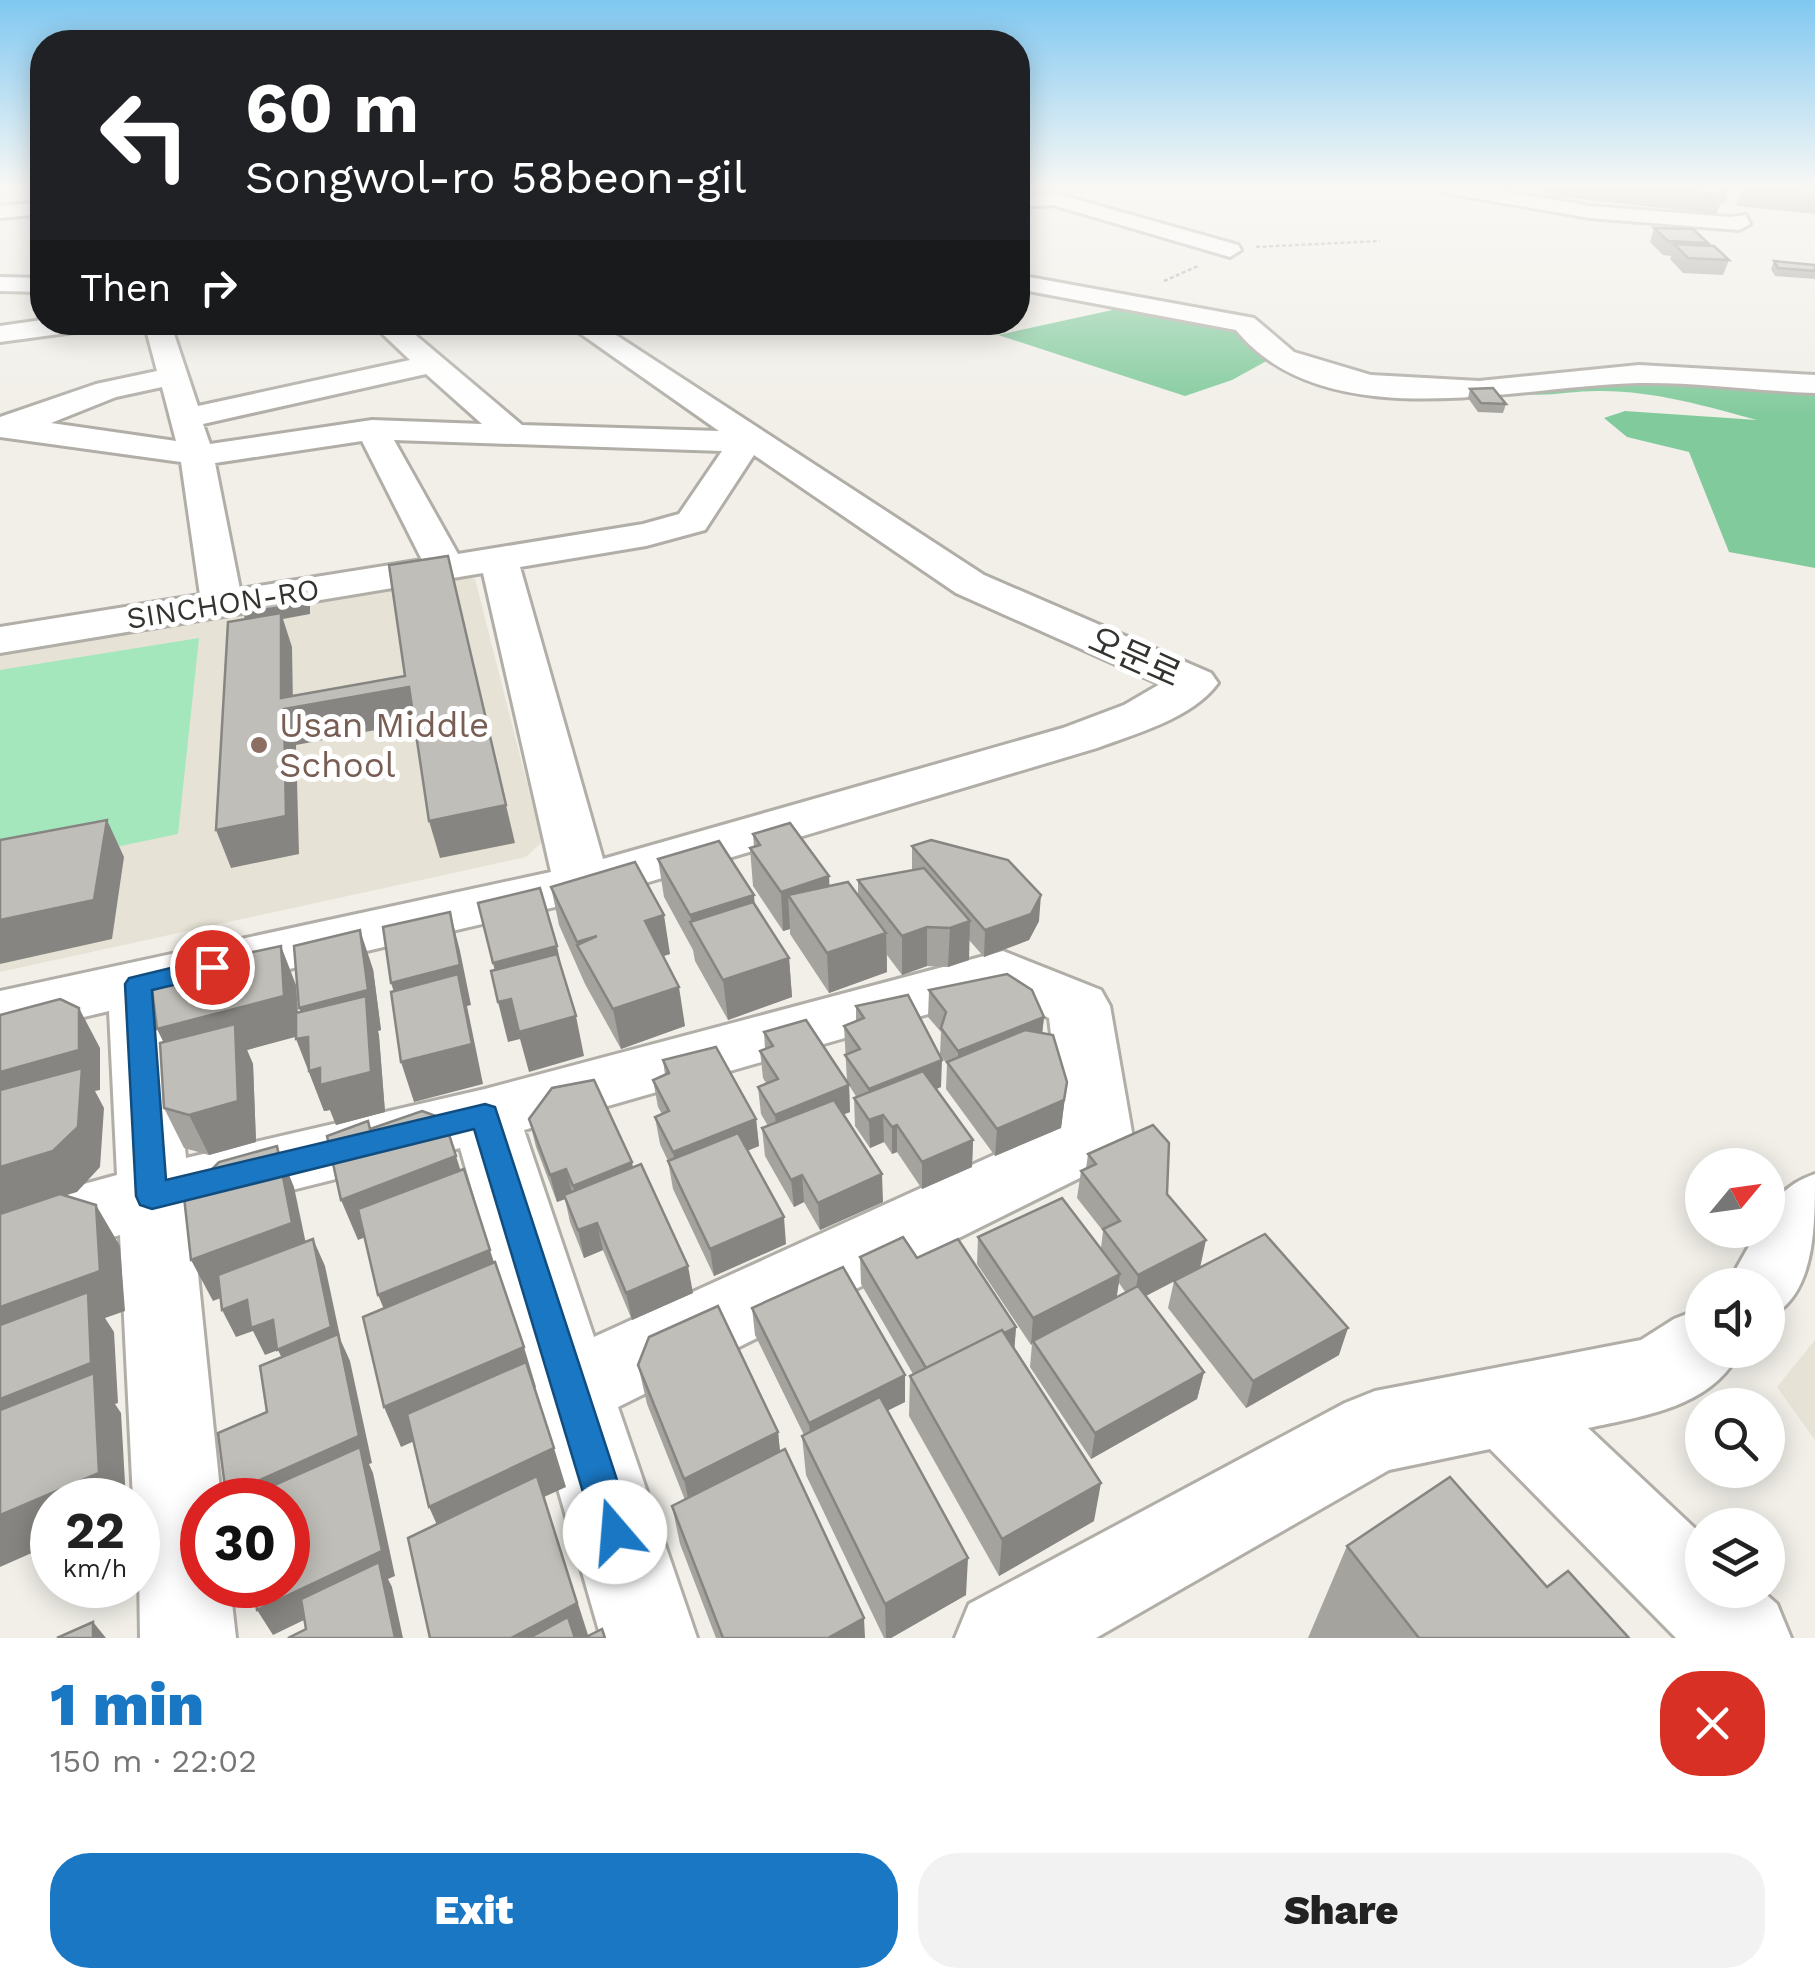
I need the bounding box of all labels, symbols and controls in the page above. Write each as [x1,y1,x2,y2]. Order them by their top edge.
text: 60 m [245,67,419,149]
icon: left [80,70,210,200]
text: Songwol-ro 58beon-gil [245,151,746,204]
icon: right [191,260,246,315]
text: Then [80,266,171,310]
street label: SINCHON-RO [124,571,322,636]
street label: 오문로 [1082,618,1188,696]
place label: Usan Middle School [279,704,489,786]
marker: Usan Middle School [248,734,270,756]
pin [170,925,255,1010]
icon: arrive [185,940,240,995]
north arrow [1685,1148,1785,1248]
map controls [1685,1148,1785,1608]
button: sound [1685,1268,1785,1368]
button: search [1685,1388,1785,1488]
speed limit sign: 30 [180,1478,310,1608]
position arrow [563,1480,667,1584]
text: 22 [65,1501,125,1560]
button: layers [1685,1508,1785,1608]
text: km/h [63,1554,127,1583]
text: 1 min [50,1669,204,1740]
button: close [1660,1671,1765,1776]
text: 150 m · 22:02 [50,1742,257,1780]
button: Exit [50,1853,898,1968]
button: Share [918,1853,1765,1968]

